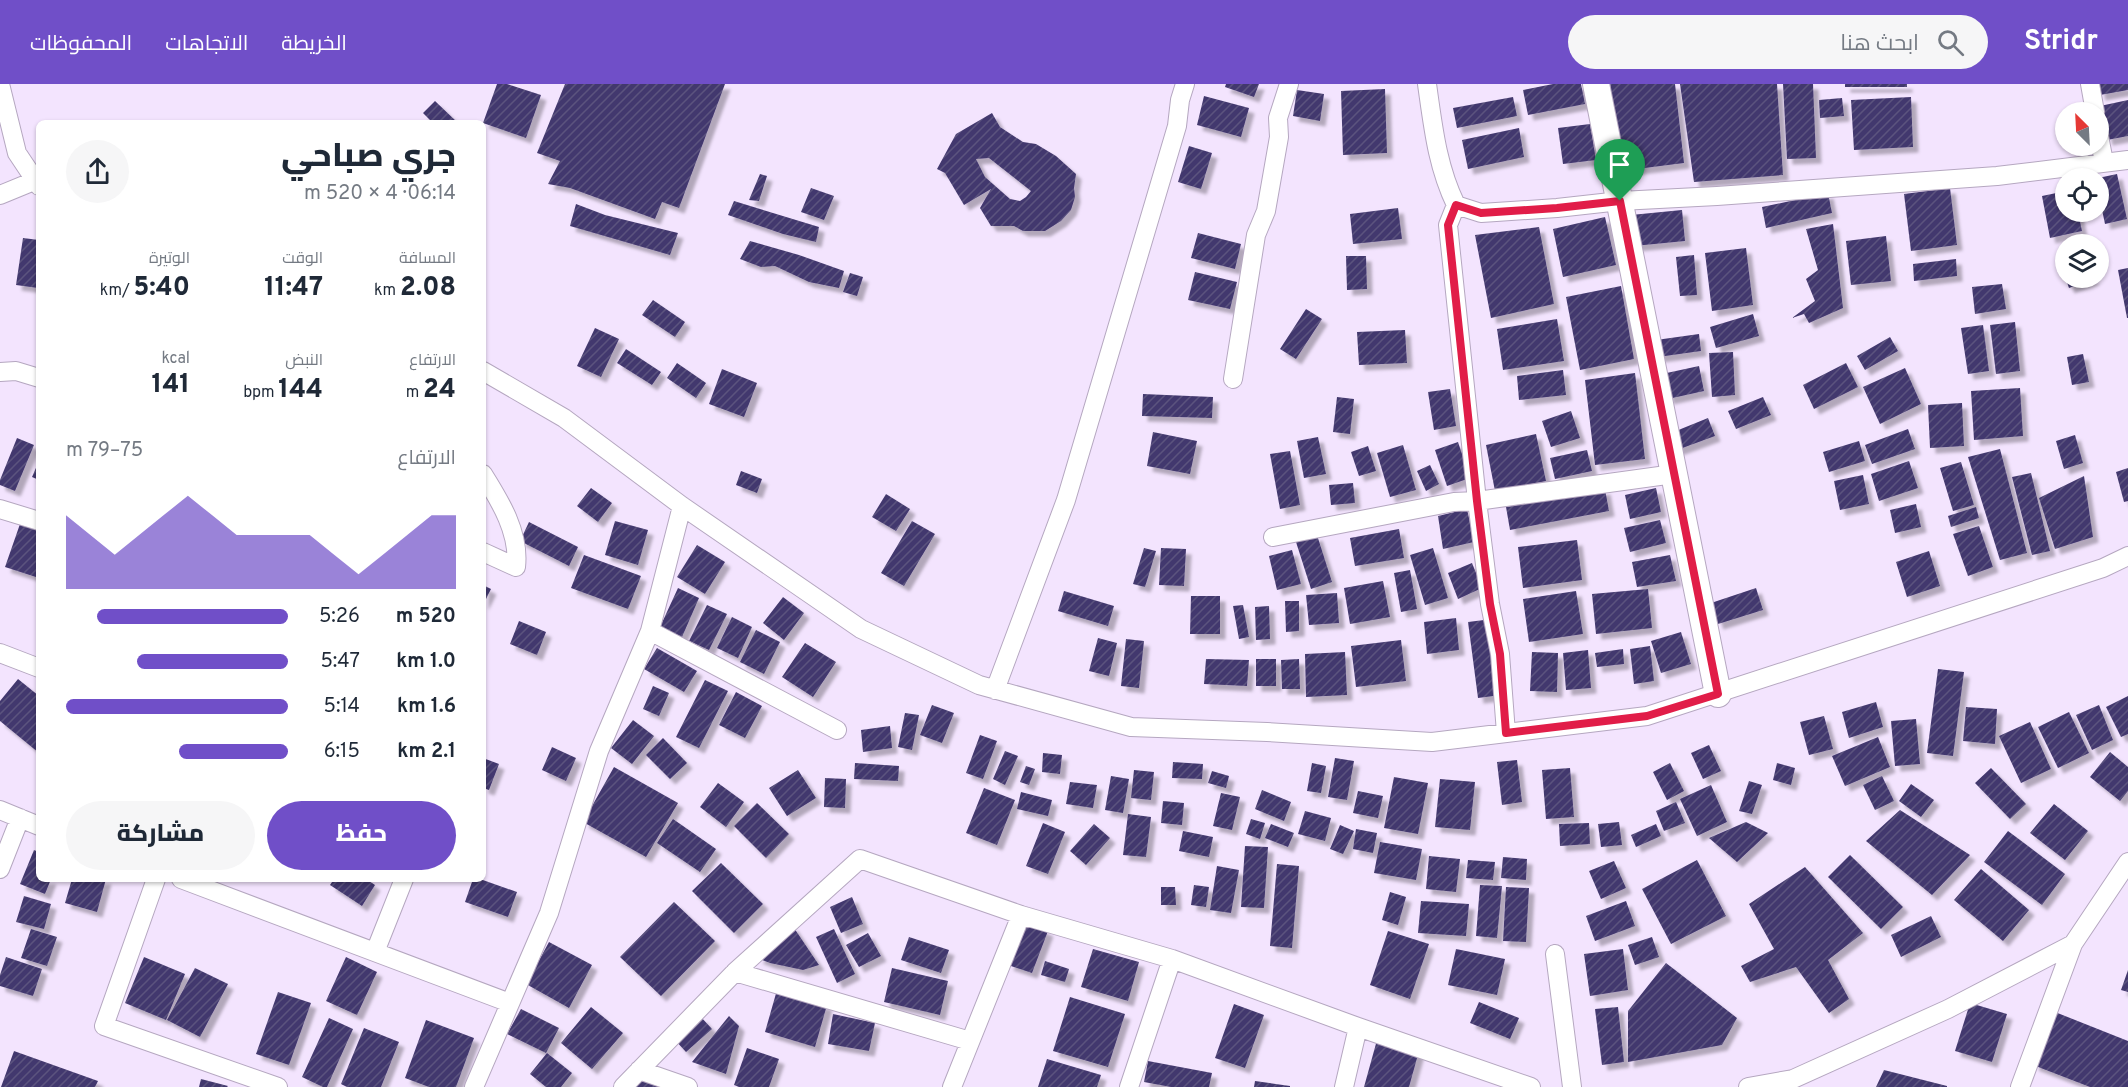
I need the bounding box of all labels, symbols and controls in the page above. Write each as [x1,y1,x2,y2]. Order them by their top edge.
search box [1568,15,1988,69]
text: Stridr [2024,24,2098,60]
icon: search [1934,26,1967,59]
text: المحفوظات [30,31,132,58]
text: الاتجاهات [165,31,248,58]
text: الخريطة [281,31,347,58]
text: ابحث هنا [1840,31,1919,58]
north arrow [2055,102,2109,156]
map controls [2055,102,2109,288]
text: جري صباحي [281,137,456,179]
pin [1594,139,1645,201]
button: share [66,140,129,203]
icon: arrive [1603,148,1636,181]
button: locate [2055,168,2109,222]
text: 06:14 · 4 × 520 m [304,181,456,207]
button: layers [2055,234,2109,288]
text: الوتيرة [149,249,190,269]
text: الوقت [282,249,323,269]
text: المسافة [399,249,456,269]
text: 5:40 [134,272,190,305]
text: 11:47 [264,272,323,305]
text: 2.08 [400,272,456,305]
text: /km [100,281,134,301]
text: km [374,281,400,301]
text: kcal [162,349,190,369]
text: النبض [285,351,323,371]
text: الارتفاع [409,351,456,371]
text: 141 [152,369,190,402]
text: 144 [278,374,323,407]
text: 24 [423,374,456,407]
text: bpm [243,383,278,403]
text: m [406,383,423,403]
text: 75–79 m [66,438,143,464]
text: الارتفاع [397,446,456,472]
text: 5:26 [319,604,360,630]
text: 520 m [396,604,456,630]
text: 5:47 [320,649,360,675]
text: 1.0 km [396,649,456,675]
text: 5:14 [324,694,360,720]
text: 1.6 km [397,694,456,720]
text: 6:15 [324,739,360,765]
text: 2.1 km [397,739,456,765]
button: مشاركة [66,801,255,870]
button: حفظ [267,801,456,870]

